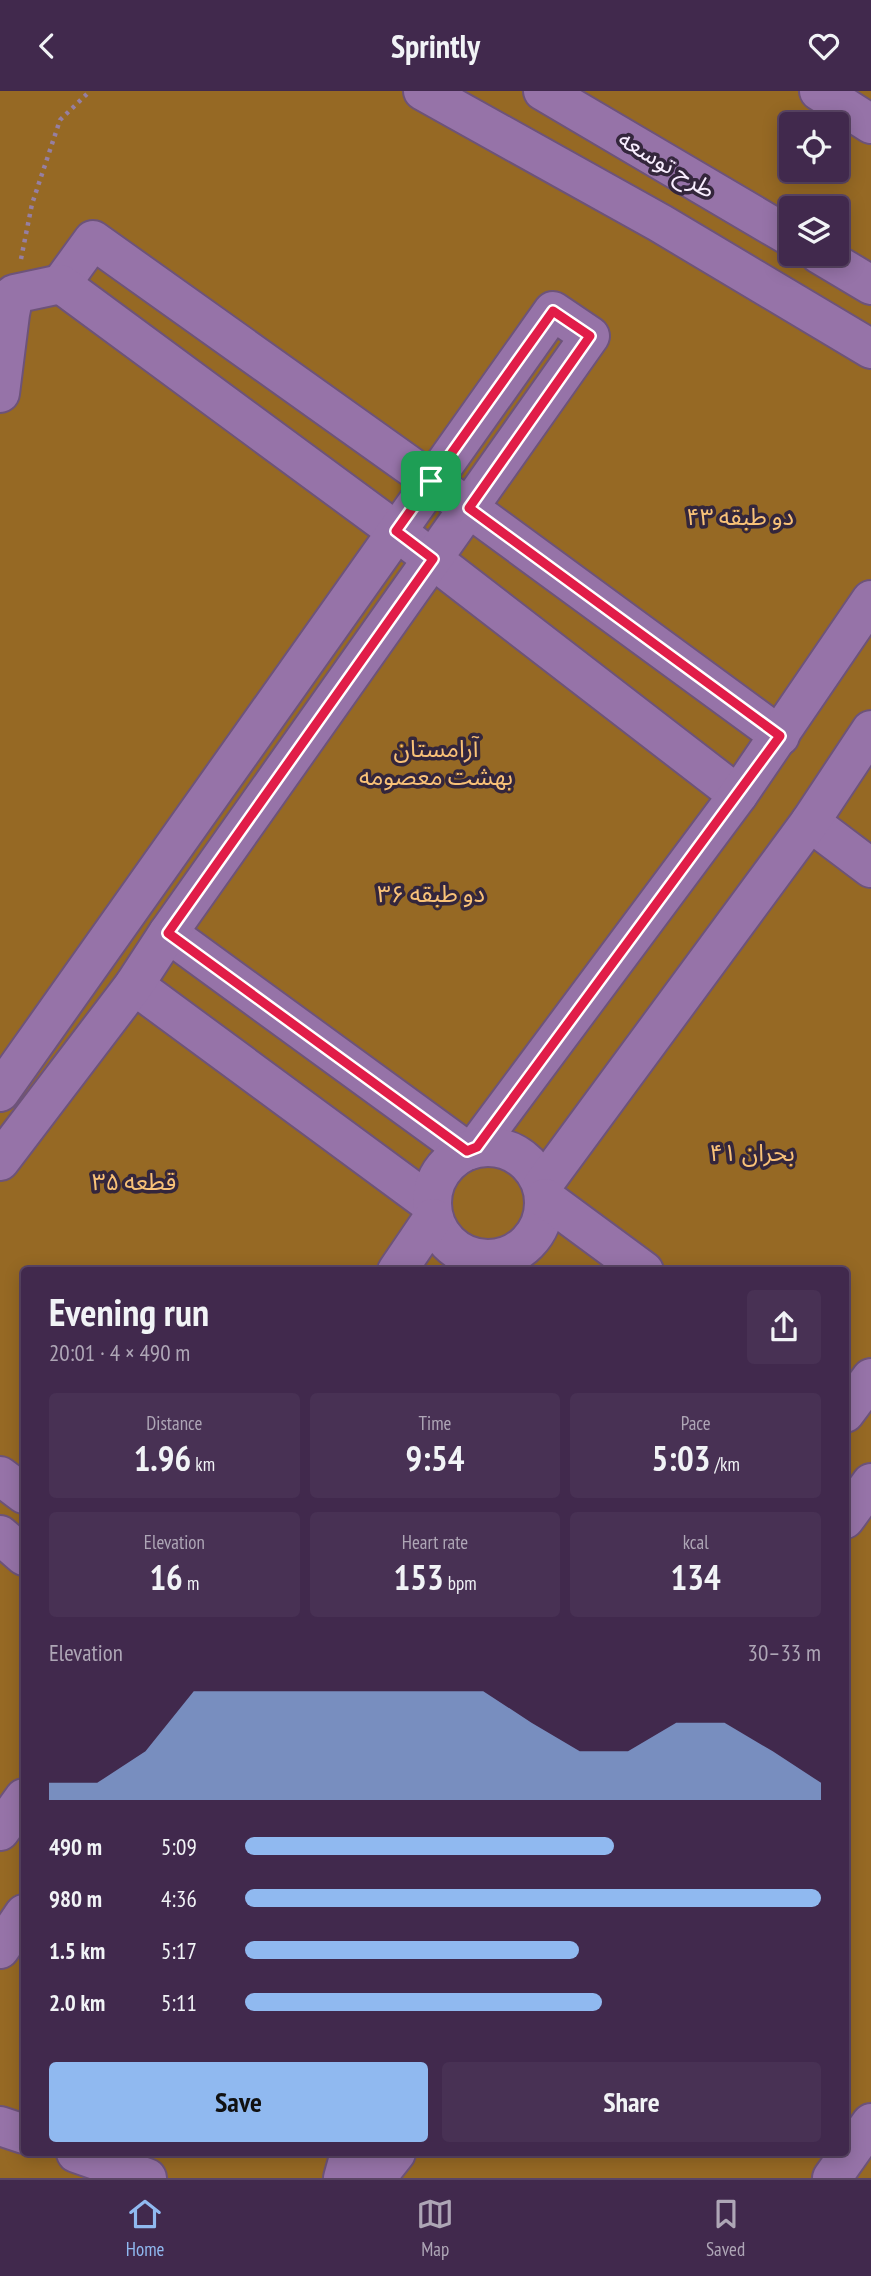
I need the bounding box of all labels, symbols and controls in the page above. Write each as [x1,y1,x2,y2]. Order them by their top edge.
text: Sprintly [391,25,480,67]
icon: back [28,27,66,65]
icon: heart [805,27,843,65]
map controls [779,112,849,266]
button: locate [779,112,849,182]
street label: طرح توسعه [612,123,721,207]
button: layers [779,196,849,266]
pin [401,451,461,511]
icon: arrive [412,462,450,500]
park label: ۴۳ دو طبقه [686,501,794,532]
park label: آرامستان بهشت معصومه [359,733,513,792]
park label: ۳۶ دو طبقه [377,878,485,909]
park label: ۴۱ بحران [709,1137,795,1168]
park label: قطعه ۳۵ [92,1166,176,1197]
text: Evening run [49,1287,209,1336]
button: share [747,1290,821,1364]
text: 20:01 · 4 × 490 m [49,1338,190,1367]
text: Distance [146,1411,202,1435]
text: Time [419,1411,451,1435]
text: Pace [681,1411,711,1435]
text: 1.96 [134,1435,191,1481]
text: 9:54 [406,1435,464,1481]
text: 5:03 [651,1435,710,1481]
text: km [191,1452,215,1476]
text: /km [710,1452,740,1476]
text: Elevation [144,1530,205,1554]
text: Heart rate [402,1530,468,1554]
text: kcal [683,1530,709,1554]
text: 16 [149,1554,183,1600]
text: 153 [393,1554,444,1600]
text: 134 [671,1554,721,1600]
text: m [183,1571,199,1595]
text: bpm [444,1571,477,1595]
text: Elevation [49,1638,123,1667]
text: 30–33 m [748,1638,821,1667]
text: 490 m [49,1832,102,1861]
text: 5:09 [161,1832,197,1861]
text: 980 m [49,1884,102,1913]
text: 4:36 [161,1884,197,1913]
text: 1.5 km [49,1936,105,1965]
text: 5:17 [161,1936,197,1965]
text: 2.0 km [49,1988,105,2017]
text: 5:11 [161,1988,197,2017]
button: Save [49,2062,428,2142]
button: Share [442,2062,821,2142]
tab: Home [126,2195,164,2261]
tab: Map [416,2195,454,2261]
tab: Saved [706,2195,745,2261]

